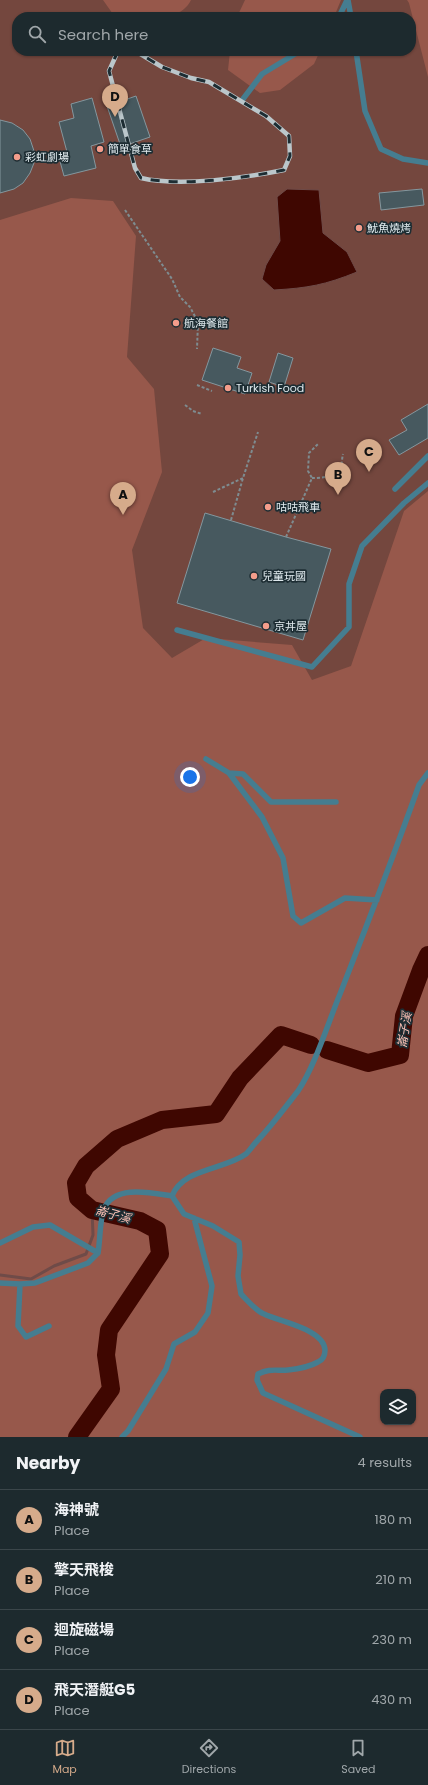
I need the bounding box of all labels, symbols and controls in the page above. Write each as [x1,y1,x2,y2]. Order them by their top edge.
search box [12,12,416,56]
icon: search [26,23,48,45]
text: Search here [58,24,148,45]
pin: D [102,84,128,117]
place label: 簡單食草 [108,141,152,157]
marker: 簡單食草 [95,144,105,154]
place label: 彩虹劇場 [25,149,69,165]
marker: 彩虹劇場 [12,152,22,162]
place label: 魷魚燒烤 [367,220,411,236]
marker: 魷魚燒烤 [354,223,364,233]
place label: 航海餐館 [184,315,228,331]
marker: 航海餐館 [171,318,181,328]
place label: Turkish Food [236,380,304,396]
marker: Turkish Food [223,383,233,393]
pin: C [356,439,382,472]
pin: B [325,462,351,495]
pin: A [110,482,136,515]
place label: 咕咕飛車 [276,499,320,515]
marker: 咕咕飛車 [263,502,273,512]
place label: 兒童玩國 [262,568,306,584]
marker: 兒童玩國 [249,571,259,581]
place label: 京丼屋 [274,618,307,634]
marker: 京丼屋 [261,621,271,631]
your location [180,767,200,787]
water label: 崙子溪 [393,1009,416,1049]
water label: 崙子溪 [93,1201,135,1227]
map controls [380,1389,416,1425]
button: layers [380,1389,416,1425]
text: Nearby [16,1451,80,1475]
text: 4 results [358,1453,412,1472]
text: 海神號 [54,1499,99,1520]
text: A [24,1510,34,1529]
text: 180 m [375,1510,412,1529]
text: Place [54,1521,89,1540]
text: 擎天飛梭 [54,1559,114,1580]
text: B [25,1570,33,1589]
text: 210 m [375,1570,412,1589]
text: Place [54,1581,89,1600]
text: 迴旋磁場 [54,1619,114,1640]
text: C [24,1630,34,1649]
text: 230 m [372,1630,412,1649]
text: Place [54,1641,89,1660]
text: 飛天潛艇G5 [54,1679,135,1700]
text: D [24,1690,34,1709]
text: 430 m [371,1690,412,1709]
text: Place [54,1701,89,1720]
tab: Map [52,1737,77,1778]
tab: Directions [182,1737,236,1778]
tab: Saved [341,1737,376,1778]

